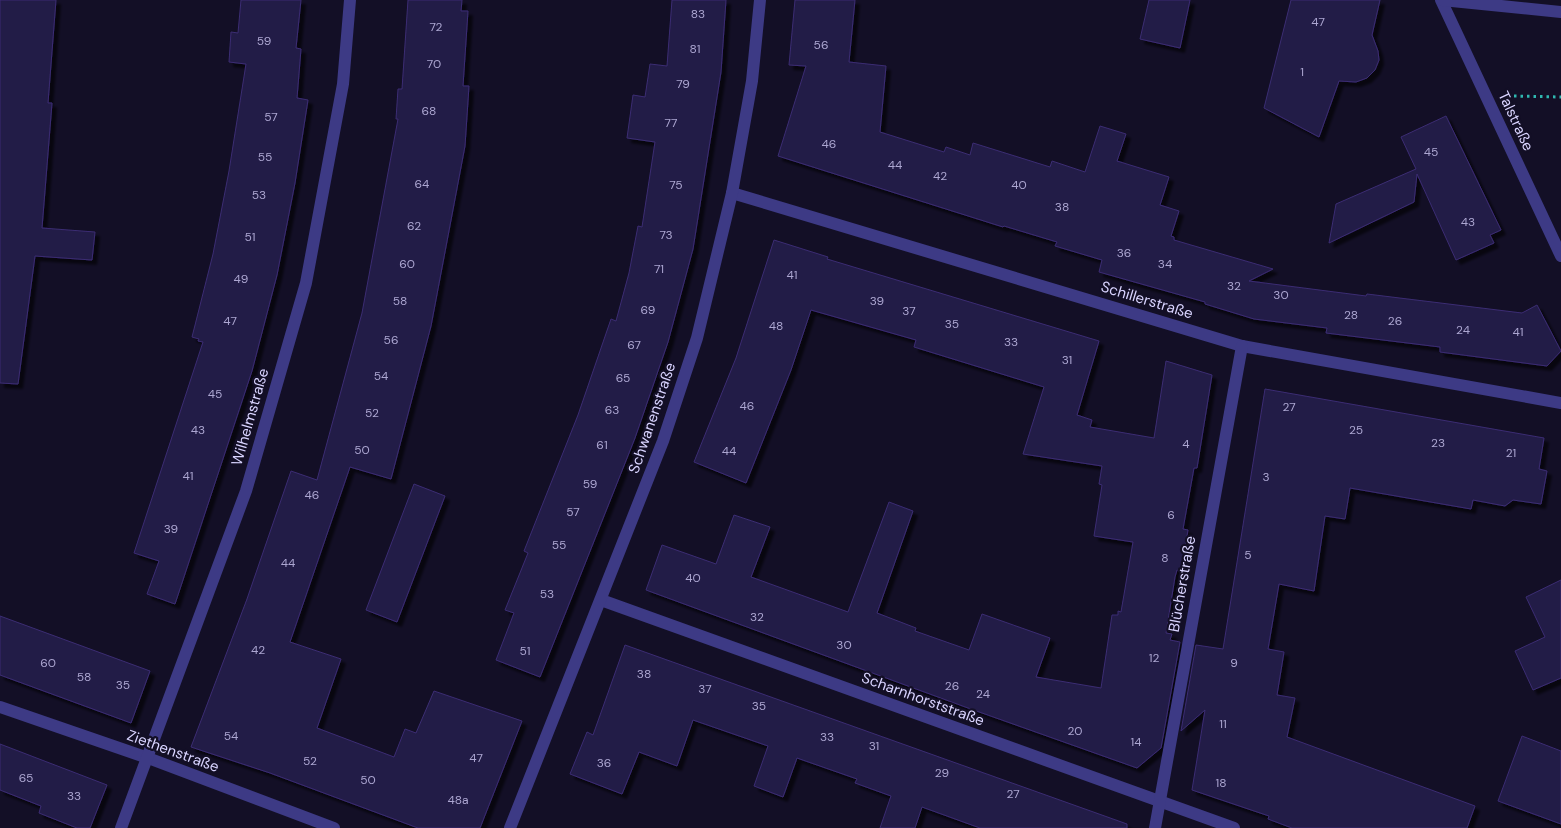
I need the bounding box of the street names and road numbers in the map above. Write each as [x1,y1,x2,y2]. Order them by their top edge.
street label: Talstraße [1493,88,1539,154]
street label: Schillerstraße [1099,277,1195,323]
street label: Schwanenstraße [624,360,680,476]
street label: Wilhelmstraße [227,366,273,468]
street label: Blücherstraße [1164,534,1200,634]
street label: Scharnhorststraße [859,667,987,731]
street label: Ziethenstraße [124,725,222,777]

